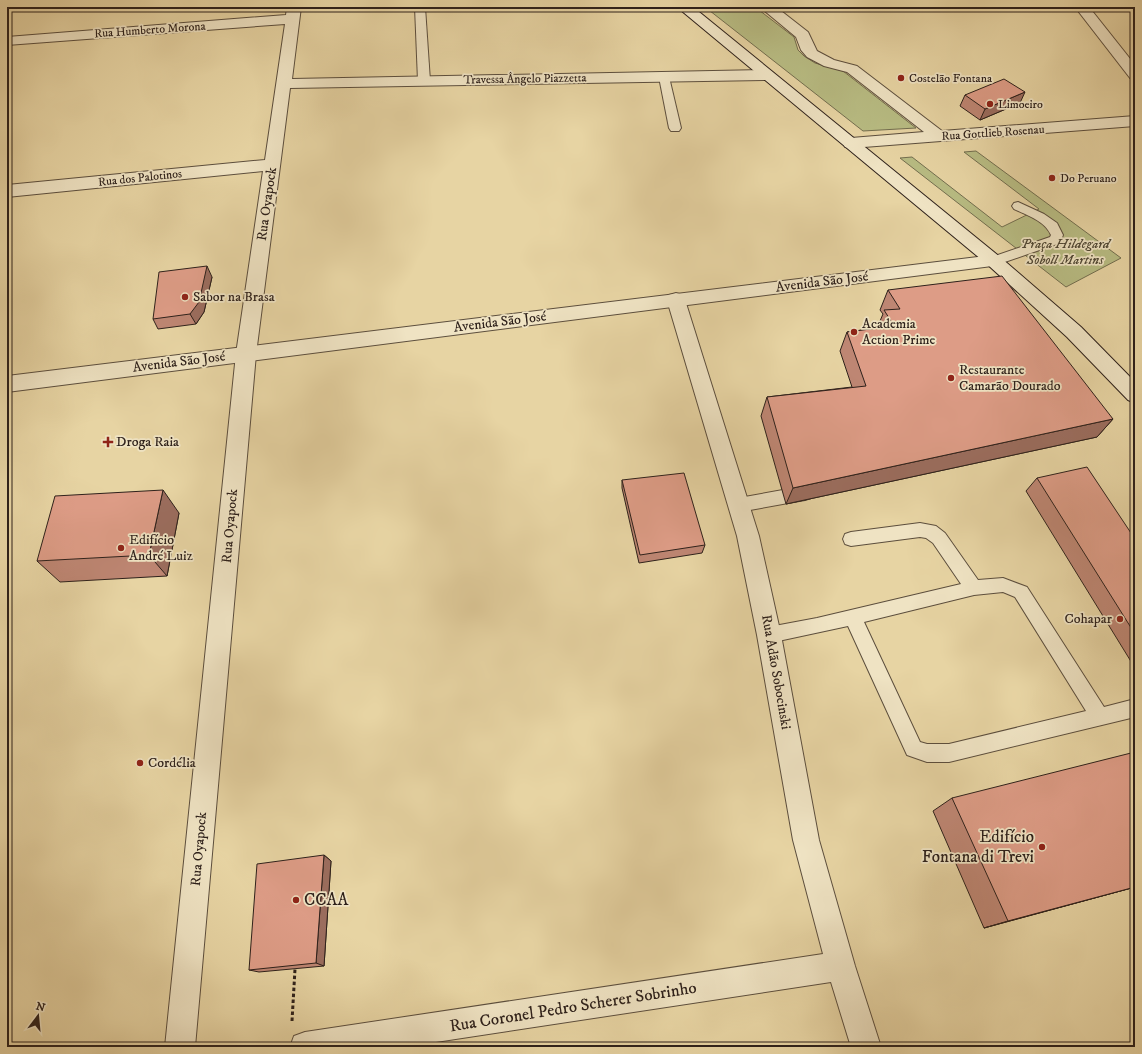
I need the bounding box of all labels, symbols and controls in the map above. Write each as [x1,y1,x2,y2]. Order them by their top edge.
street label: Rua Humberto Morona [94,19,207,41]
street label: Travessa Ângelo Piazzetta [463,70,588,88]
place label: Costelão Fontana [909,71,993,86]
marker: Costelão Fontana [896,73,906,83]
place label: Limoeiro [998,97,1043,112]
marker: Limoeiro [985,99,995,109]
street label: Rua Gottlieb Rosenau [941,122,1045,144]
street label: Rua dos Palotinos [97,166,183,190]
street label: Rua Oyapock [253,166,281,242]
place label: Do Peruano [1060,171,1117,186]
marker: Do Peruano [1047,173,1057,183]
park label: Praça Hildegard Soboll Martins [1020,235,1112,269]
street label: Avenida São José [775,267,870,297]
place label: Sabor na Brasa [193,288,275,306]
marker: Sabor na Brasa [180,292,190,302]
street label: Avenida São José [453,307,548,337]
place label: Academia Action Prime [862,315,936,349]
marker: Academia Action Prime [849,327,859,337]
street label: Avenida São José [132,347,227,377]
place label: Restaurante Camarão Dourado [959,361,1061,395]
marker: Restaurante Camarão Dourado [946,373,956,383]
place label: Droga Raia [116,433,179,451]
marker: Droga Raia [103,437,113,447]
street label: Rua Oyapock [218,488,242,564]
place label: Edifício André Luiz [129,531,193,565]
marker: Edifício André Luiz [116,543,126,553]
place label: Cohapar [1064,610,1113,628]
street label: Rua Adão Sobocinski [757,613,795,731]
marker: Cohapar [1115,614,1125,624]
place label: Cordélia [148,754,196,772]
marker: Cordélia [135,758,145,768]
street label: Rua Oyapock [187,811,211,887]
place label: Edifício Fontana di Trevi [922,826,1034,868]
marker: Edifício Fontana di Trevi [1037,842,1047,852]
place label: CCAA [304,889,348,911]
marker: CCAA [291,895,301,905]
street label: Rua Coronel Pedro Scherer Sobrinho [448,977,698,1037]
north arrow [18,996,58,1036]
text: N [34,999,47,1015]

